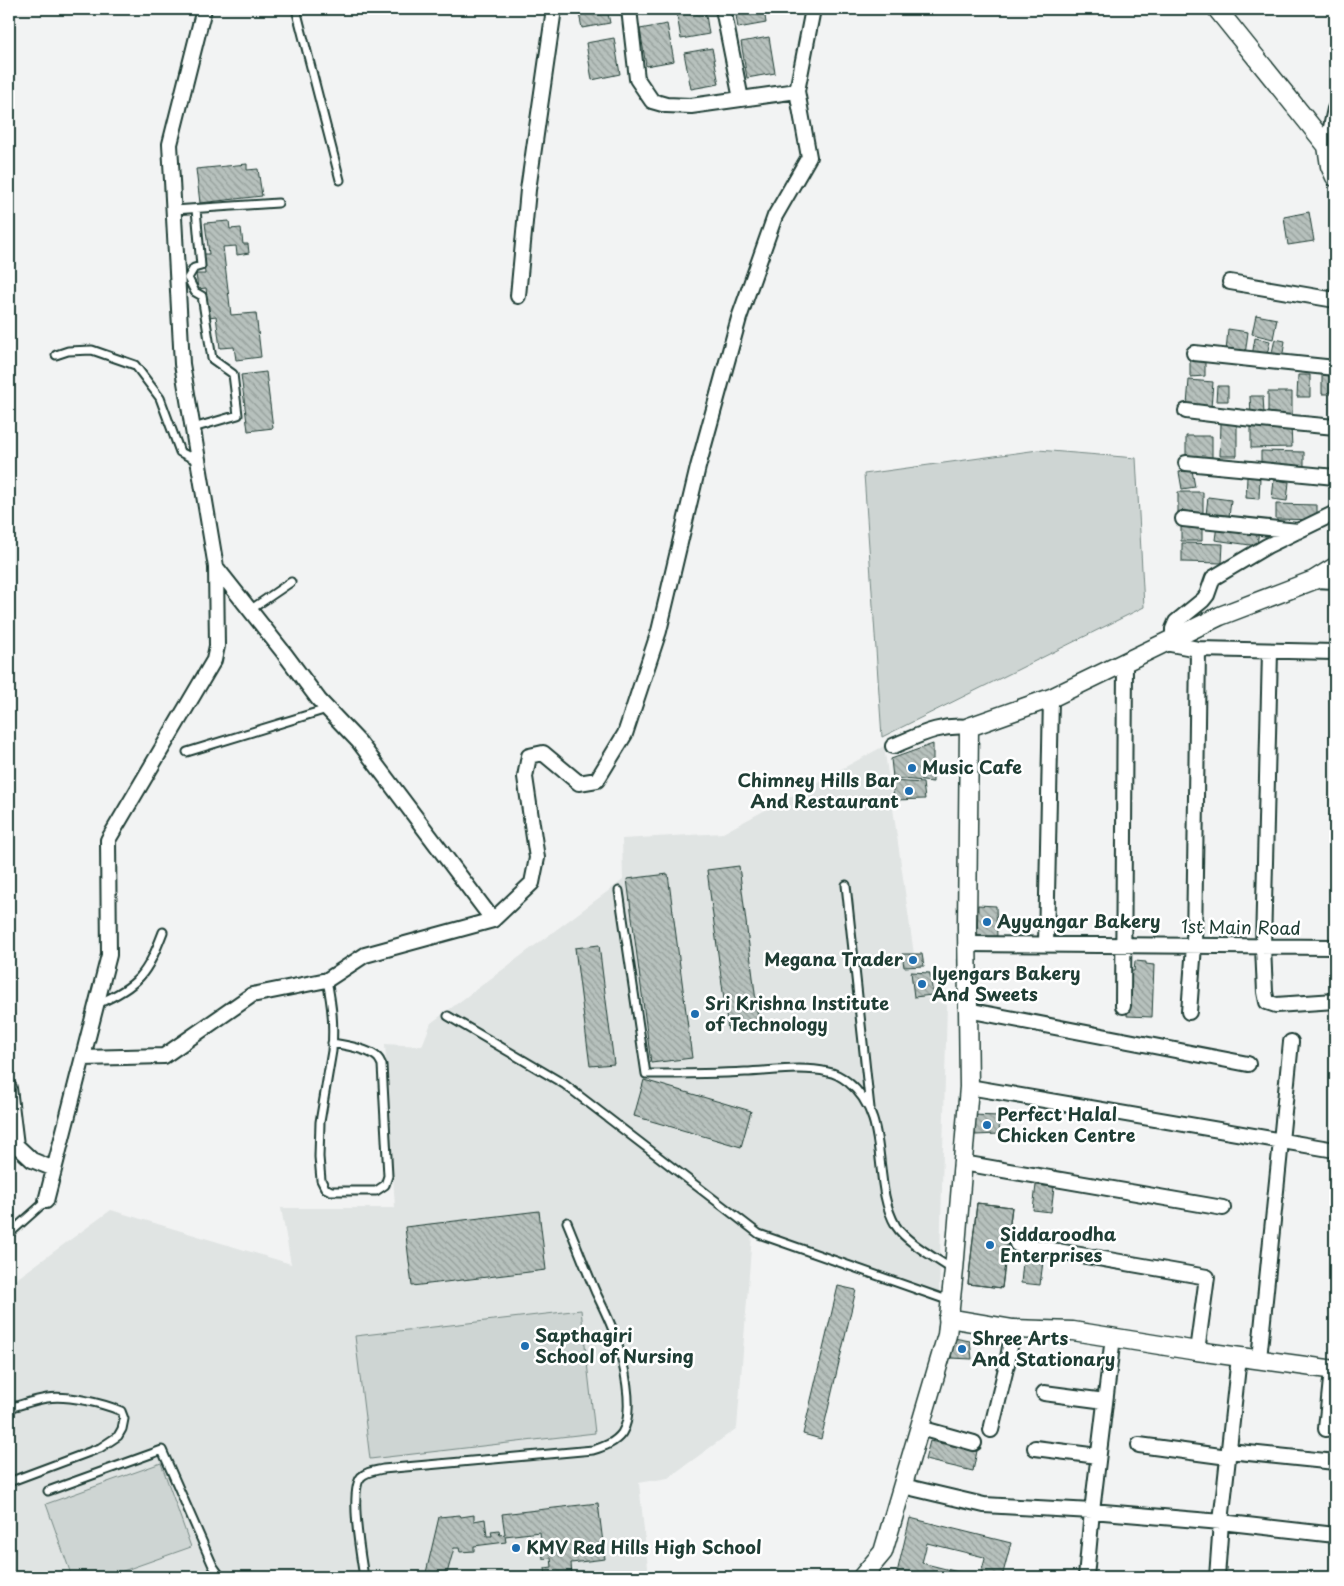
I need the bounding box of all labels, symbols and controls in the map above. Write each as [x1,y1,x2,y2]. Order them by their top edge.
place label: Music Cafe [922,753,1022,780]
marker: Music Cafe [906,762,918,774]
place label: Chimney Hills Bar And Restaurant [737,766,900,814]
marker: Chimney Hills Bar And Restaurant [903,785,915,797]
place label: Ayyangar Bakery [996,907,1161,934]
street label: 1st Main Road [1181,912,1301,941]
marker: Ayyangar Bakery [981,916,993,928]
place label: Megana Trader [764,945,904,972]
marker: Megana Trader [907,954,919,966]
place label: Iyengars Bakery And Sweets [932,959,1080,1007]
marker: Iyengars Bakery And Sweets [916,978,928,990]
place label: Sri Krishna Institute of Technology [705,989,889,1037]
marker: Sri Krishna Institute of Technology [689,1008,701,1020]
place label: Perfect Halal Chicken Centre [997,1100,1136,1148]
marker: Perfect Halal Chicken Centre [981,1119,993,1131]
place label: Siddaroodha Enterprises [1000,1220,1117,1268]
marker: Siddaroodha Enterprises [984,1239,996,1251]
place label: Sapthagiri School of Nursing [535,1321,694,1369]
place label: Shree Arts And Stationary [972,1324,1115,1372]
marker: Sapthagiri School of Nursing [519,1340,531,1352]
marker: Shree Arts And Stationary [956,1343,968,1355]
place label: KMV Red Hills High School [526,1533,761,1560]
marker: KMV Red Hills High School [510,1542,522,1554]

